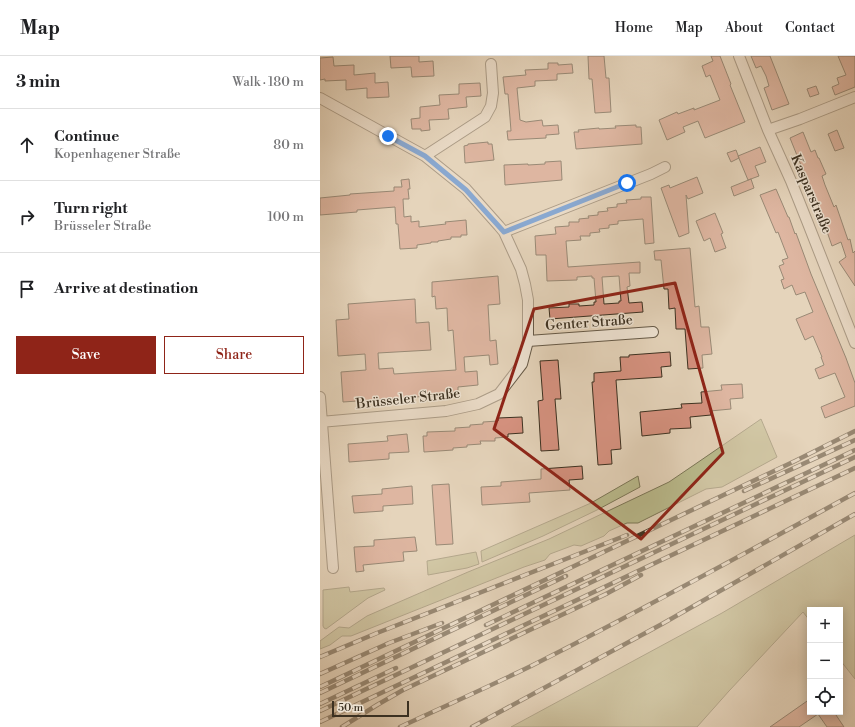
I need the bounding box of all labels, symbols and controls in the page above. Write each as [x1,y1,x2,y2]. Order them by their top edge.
text: Map [20,16,60,40]
text: Home [615,19,653,37]
text: Map [675,19,703,37]
text: About [725,19,763,37]
text: Contact [785,19,835,37]
text: 3 min [16,71,60,93]
text: Walk · 180 m [232,74,304,90]
text: Continue [54,127,119,146]
route end [379,127,397,145]
icon: ahead [16,134,38,156]
text: 80 m [273,137,304,153]
text: Kopenhagener Straße [54,146,181,162]
street label: Kasparstraße [786,152,836,236]
route start [618,174,636,192]
text: Turn right [54,199,128,218]
icon: right [16,206,38,228]
text: 100 m [268,209,304,225]
text: Brüsseler Straße [54,218,151,234]
icon: arrive [16,278,38,300]
text: Arrive at destination [54,279,198,298]
street label: Genter Straße [545,311,633,335]
button: Save [16,336,156,374]
button: Share [164,336,304,374]
street label: Brüsseler Straße [354,385,461,414]
map controls [807,607,843,715]
button: + [807,607,843,643]
button: − [807,643,843,679]
button: locate [807,679,843,715]
scale bar [332,699,409,718]
text: 50 m [338,701,363,715]

